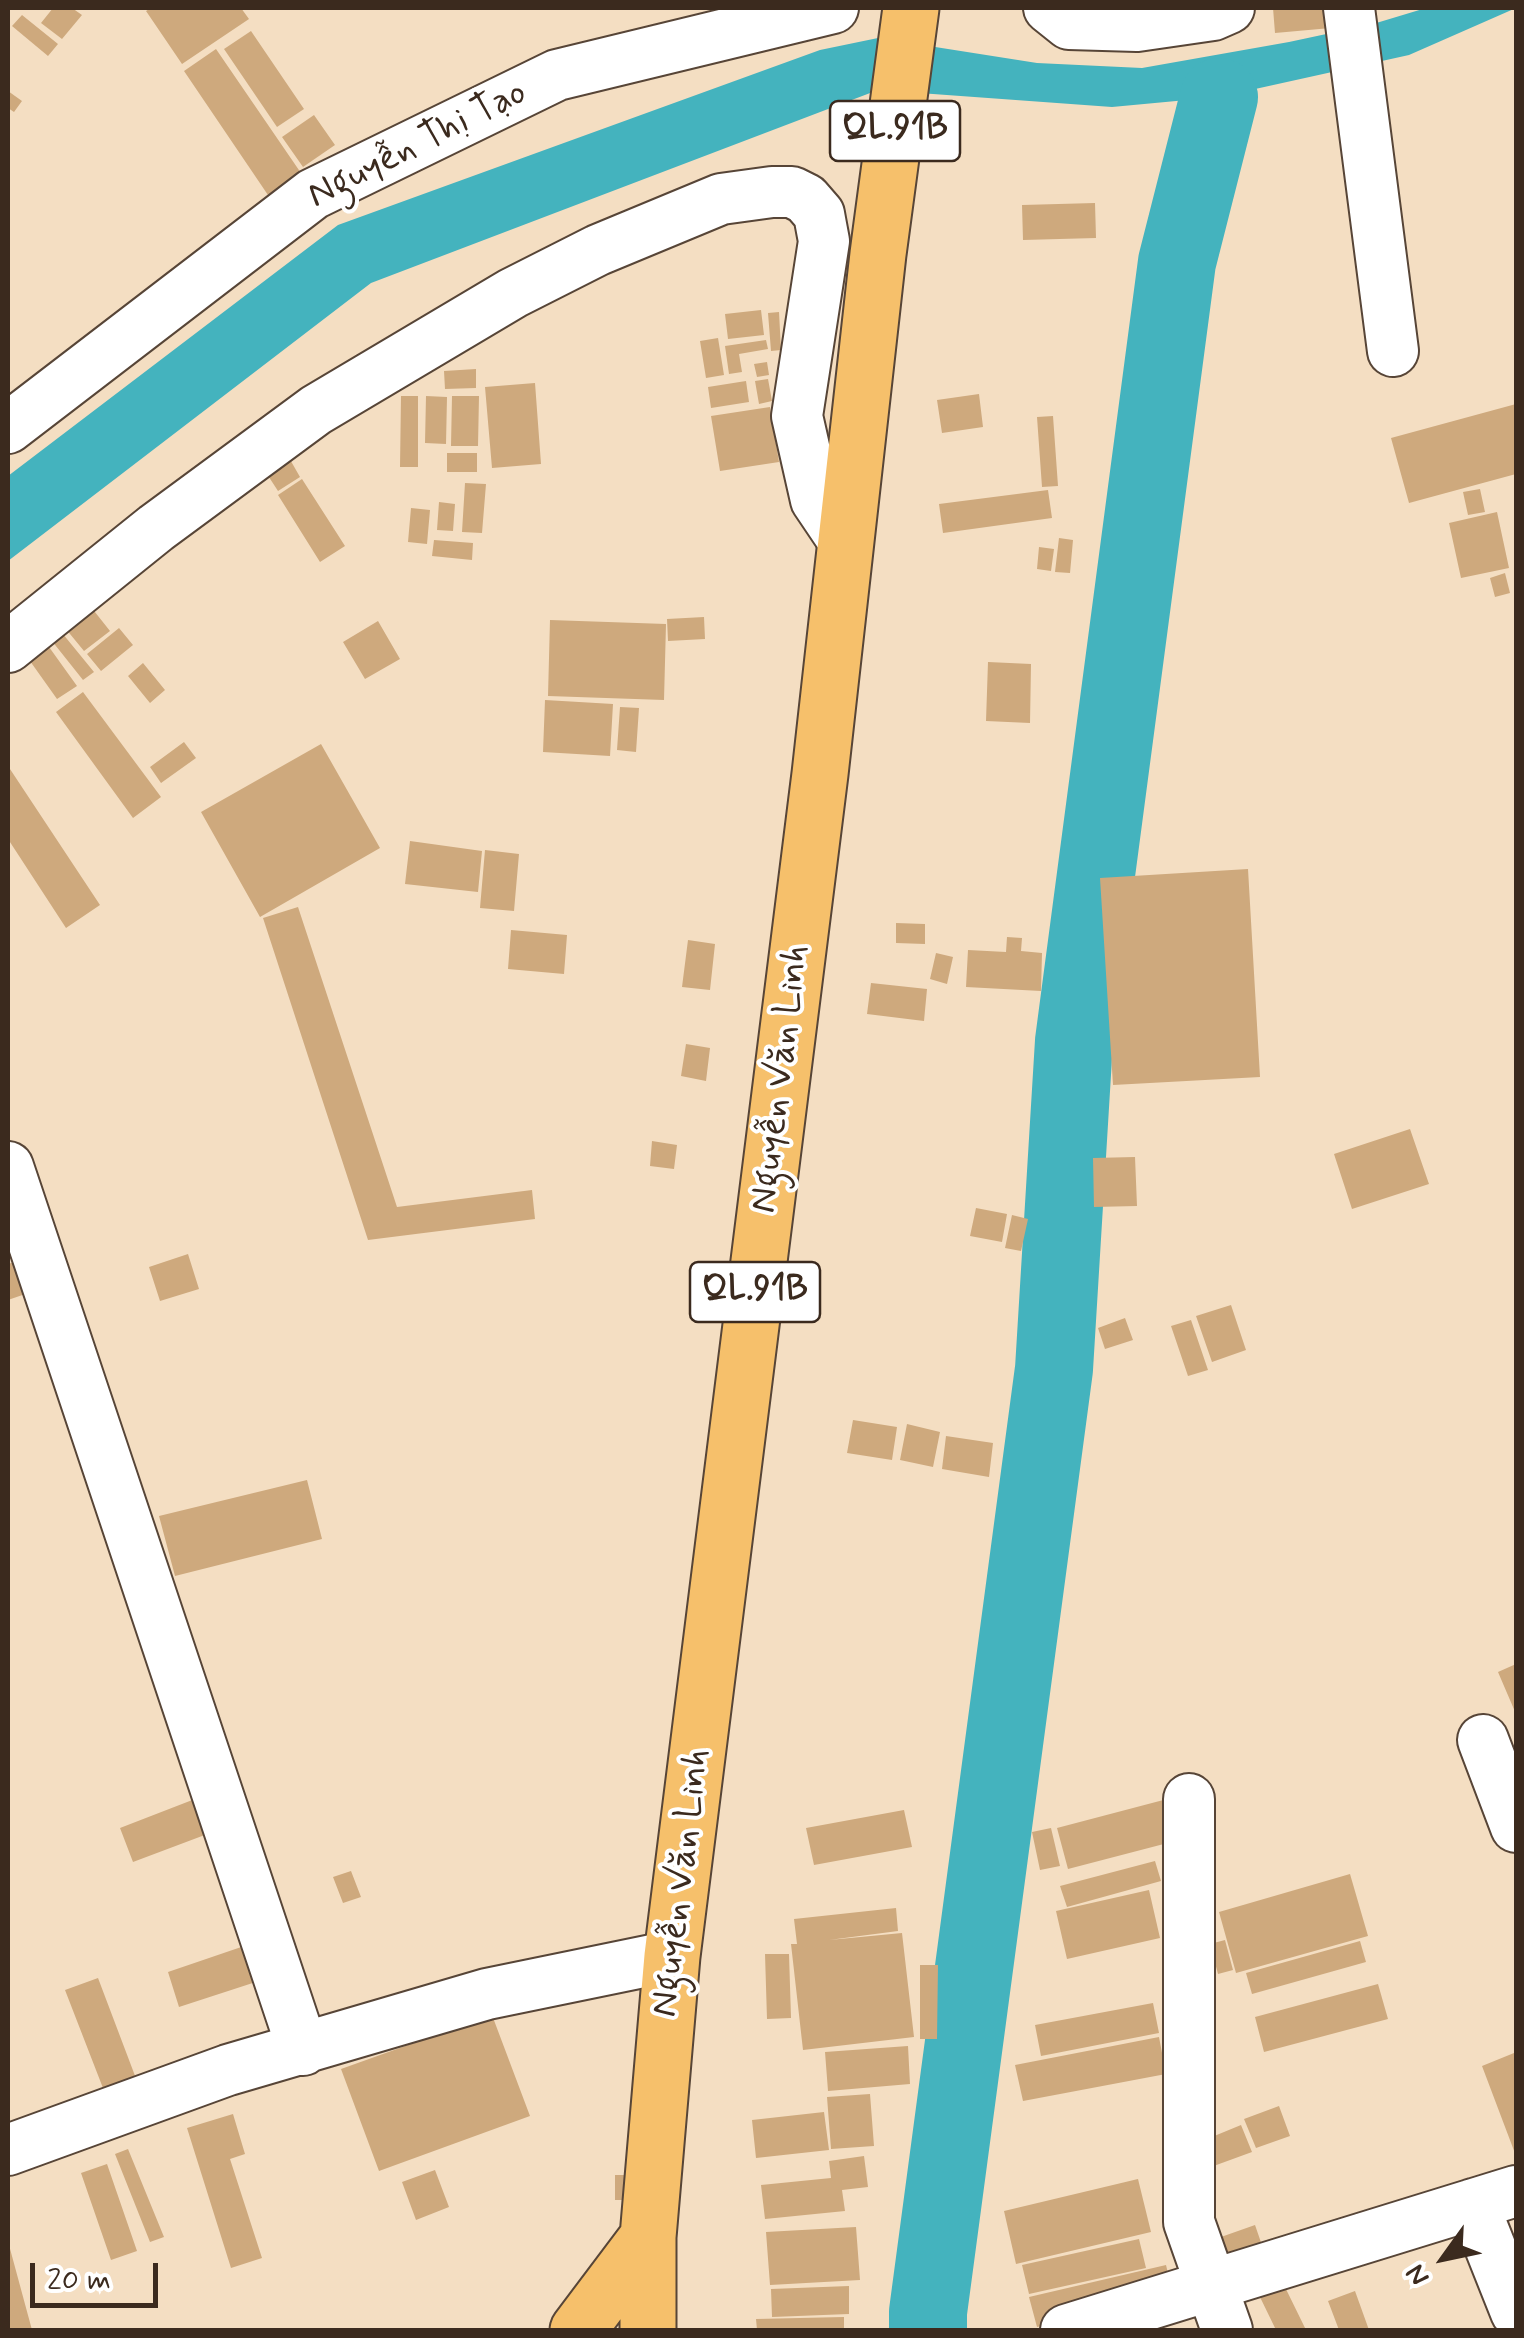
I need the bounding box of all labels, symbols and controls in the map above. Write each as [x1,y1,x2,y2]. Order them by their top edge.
street label: Nguyễn Thị Tạo [301,71,535,221]
road number: QL.91B [830,101,960,161]
street label: Nguyễn Văn Linh [743,942,821,1216]
road number: QL.91B [690,1262,820,1322]
street label: Nguyễn Văn Linh [644,1746,722,2020]
north arrow [1394,2208,1494,2308]
scale bar [35,2243,162,2305]
text: N [1398,2257,1439,2293]
text: 20 m [47,2261,111,2300]

